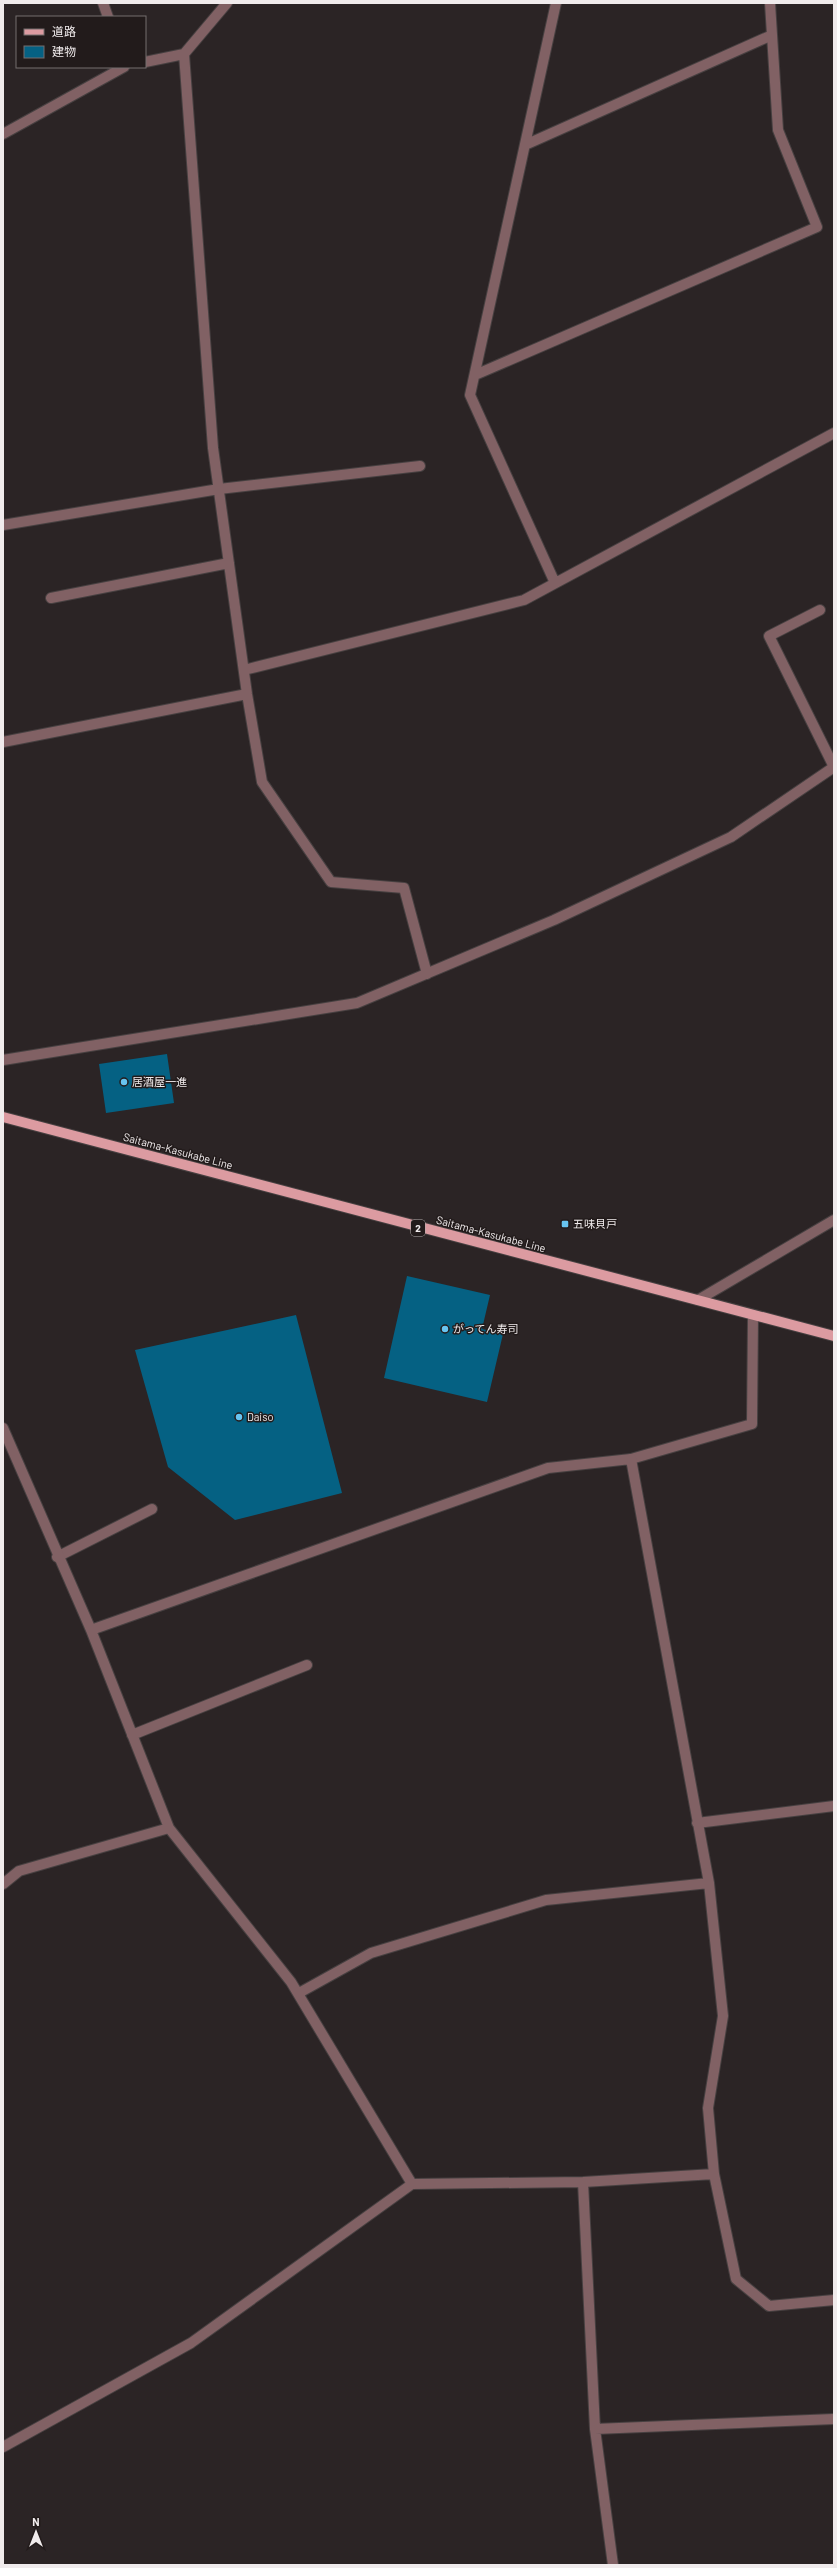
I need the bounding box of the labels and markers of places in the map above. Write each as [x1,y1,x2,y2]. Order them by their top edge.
place label: 居酒屋一進 [132,1075,187,1088]
marker: 居酒屋一進 [119,1077,129,1087]
place label: 五味貝戸 [573,1217,617,1230]
marker: 五味貝戸 [560,1219,570,1229]
place label: がってん寿司 [453,1322,518,1335]
marker: がってん寿司 [440,1324,450,1334]
place label: Daiso [247,1410,273,1423]
marker: Daiso [234,1412,244,1422]

